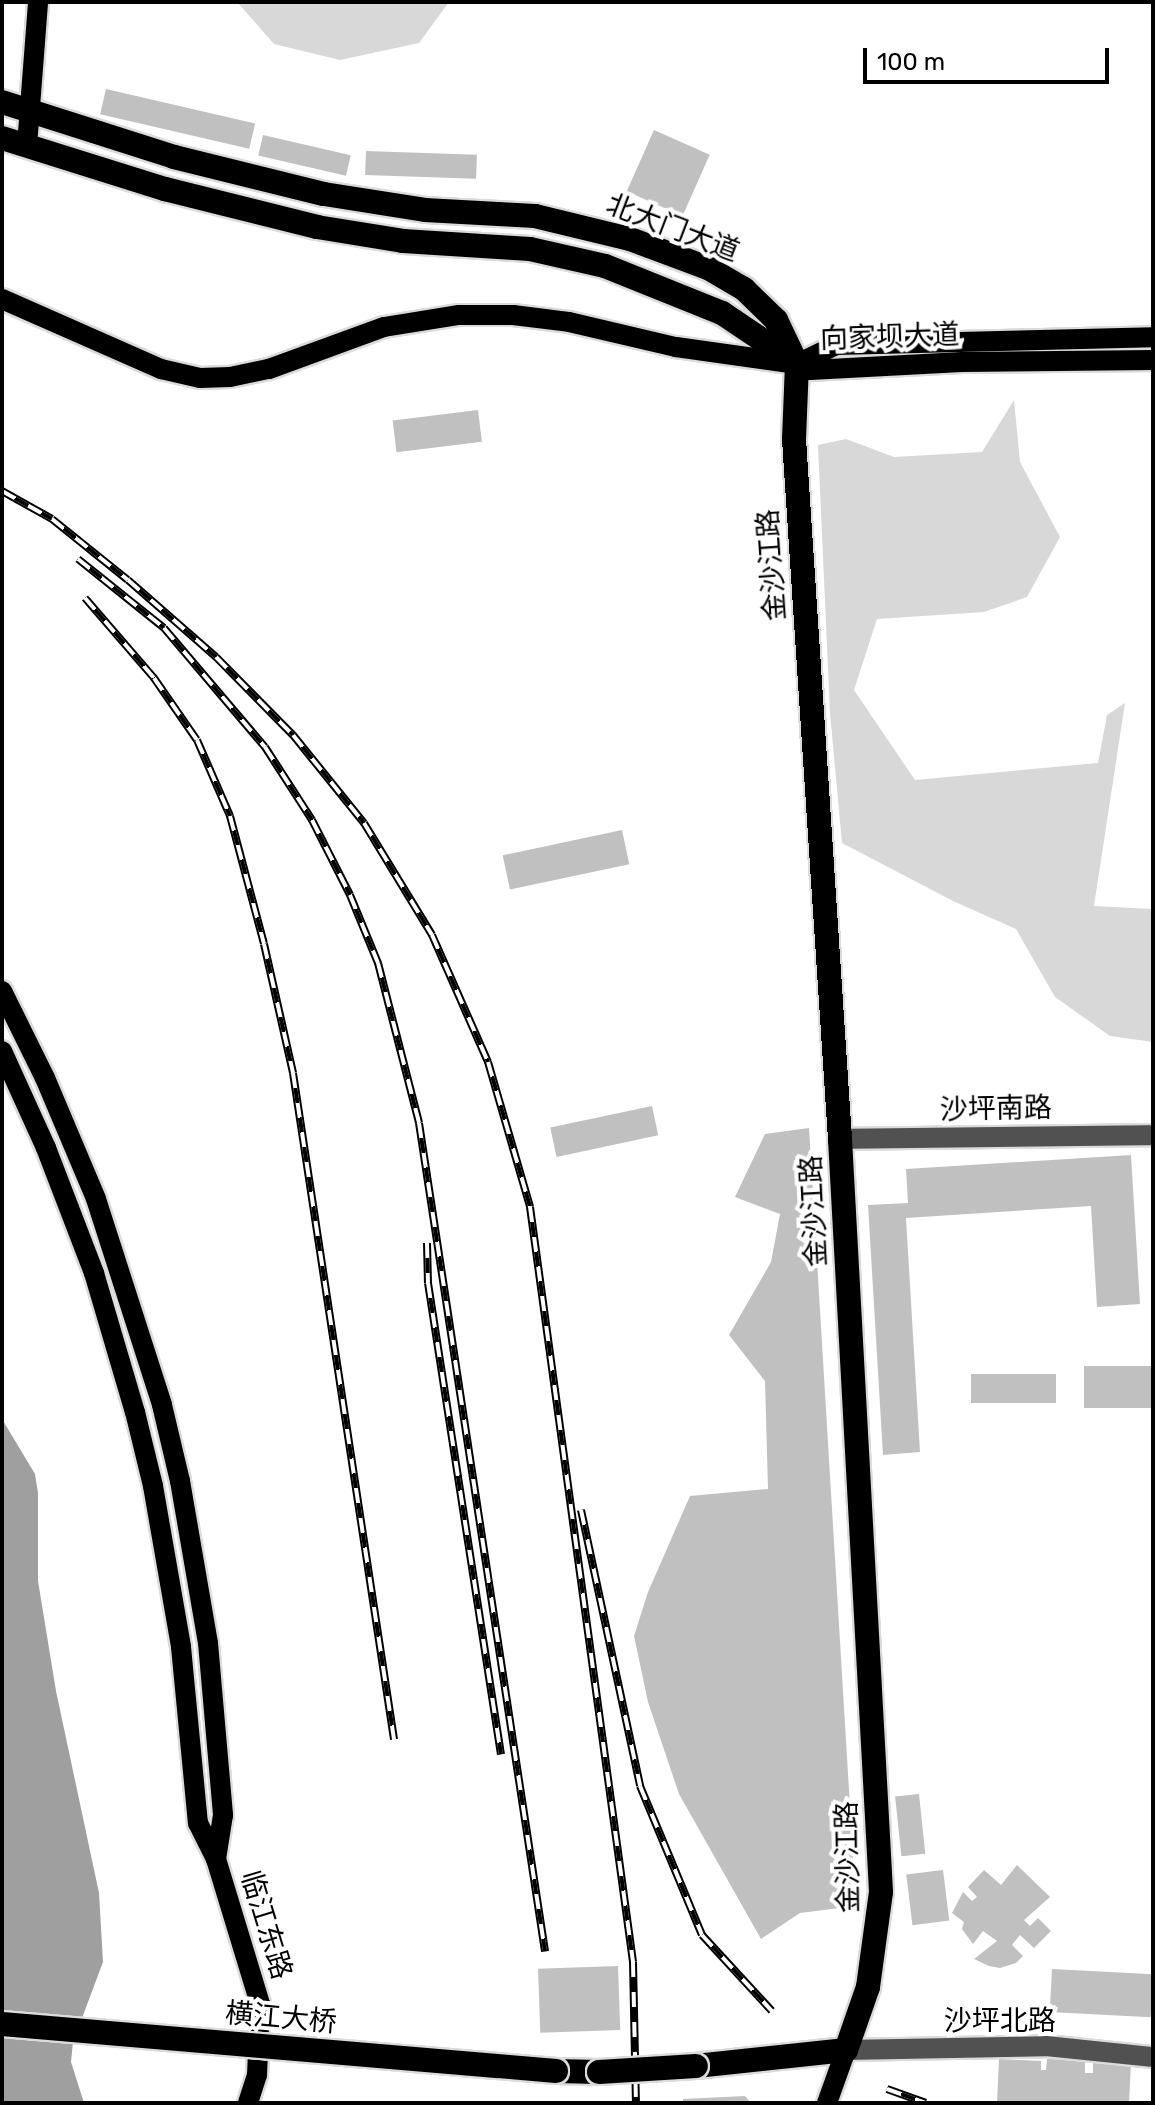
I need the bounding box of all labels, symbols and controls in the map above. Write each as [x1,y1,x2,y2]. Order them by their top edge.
scale bar [867,32,1113,82]
text: 100 m [877,48,945,76]
street label: 北大门大道 [602,187,744,269]
street label: 向家坝大道 [819,318,961,356]
street label: 金沙江路 [751,508,793,622]
street label: 沙坪南路 [940,1091,1052,1127]
street label: 金沙江路 [794,1154,834,1268]
street label: 金沙江路 [830,1801,866,1913]
street label: 临江东路 [234,1867,298,1983]
street label: 横江大桥 [224,1996,338,2040]
street label: 沙坪北路 [944,2004,1056,2038]

